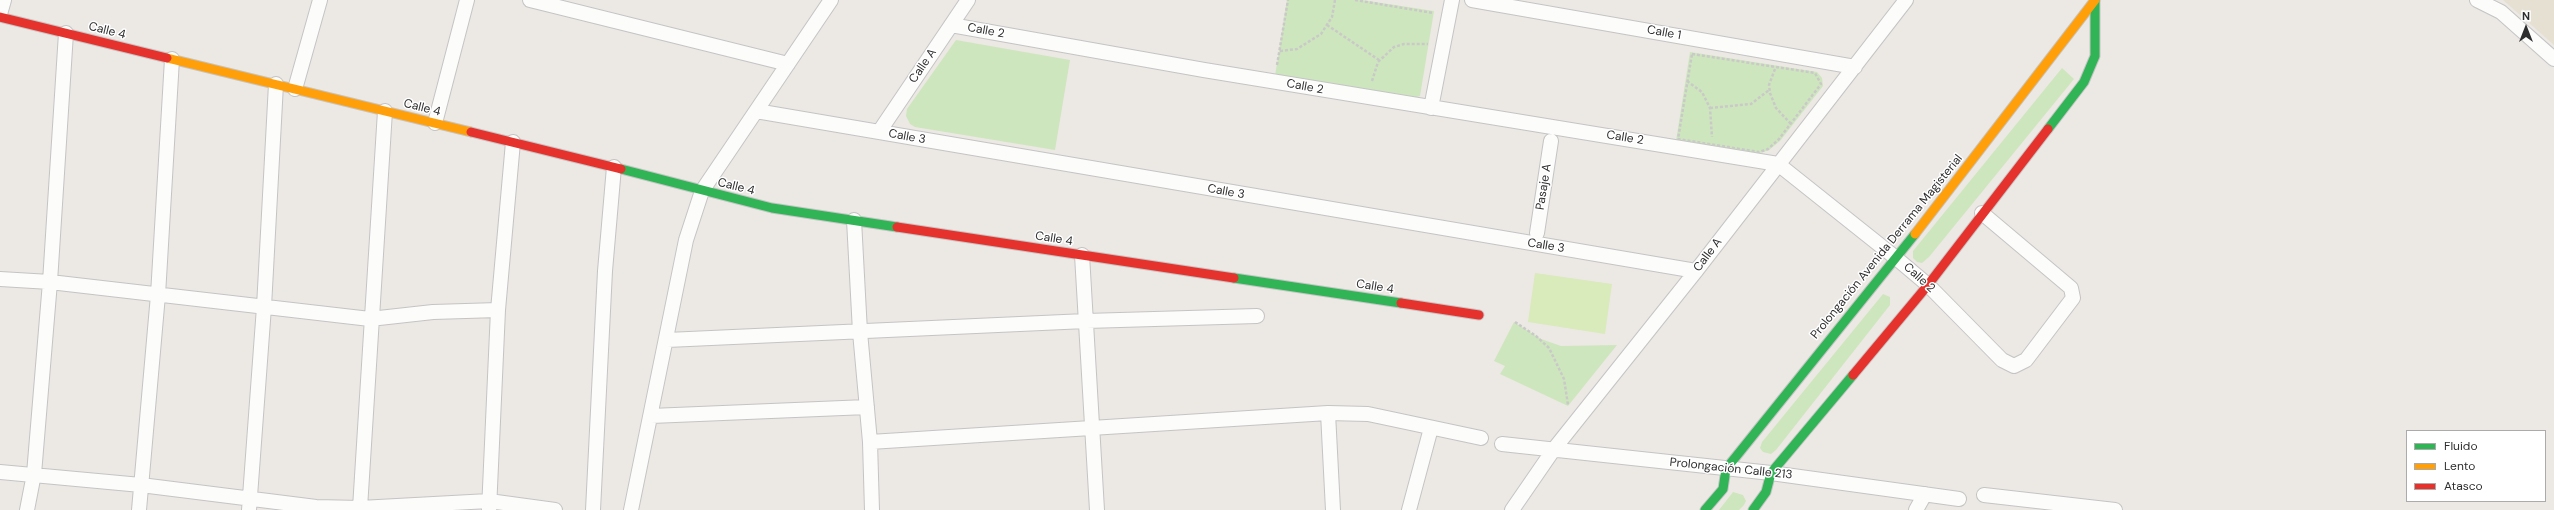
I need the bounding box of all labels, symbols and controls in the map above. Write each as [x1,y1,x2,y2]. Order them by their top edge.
north arrow [2506,8,2546,48]
text: N [2522,9,2530,23]
street label: Calle 4 [87,19,127,43]
street label: Calle 2 [966,21,1006,41]
street label: Calle 1 [1646,23,1682,43]
street label: Calle A [906,46,940,86]
street label: Calle 2 [1285,77,1325,97]
street label: Calle 4 [402,96,442,120]
street label: Calle 3 [887,127,927,147]
street label: Calle 2 [1605,128,1645,148]
street label: Prolongación Avenida Derrama Magisterial [1808,152,1966,342]
street label: Pasaje A [1533,163,1555,211]
street label: Calle 4 [716,175,756,199]
street label: Calle 3 [1206,182,1246,202]
street label: Calle 4 [1034,229,1074,249]
street label: Calle A [1691,235,1725,275]
street label: Calle 3 [1526,236,1566,256]
street label: Calle 2 [1900,260,1938,296]
street label: Calle 4 [1355,277,1395,297]
legend [2406,430,2546,502]
text: Fluido [2444,438,2478,454]
street label: Prolongación Calle 213 [1669,455,1793,483]
text: Lento [2444,458,2475,474]
text: Atasco [2444,478,2483,494]

